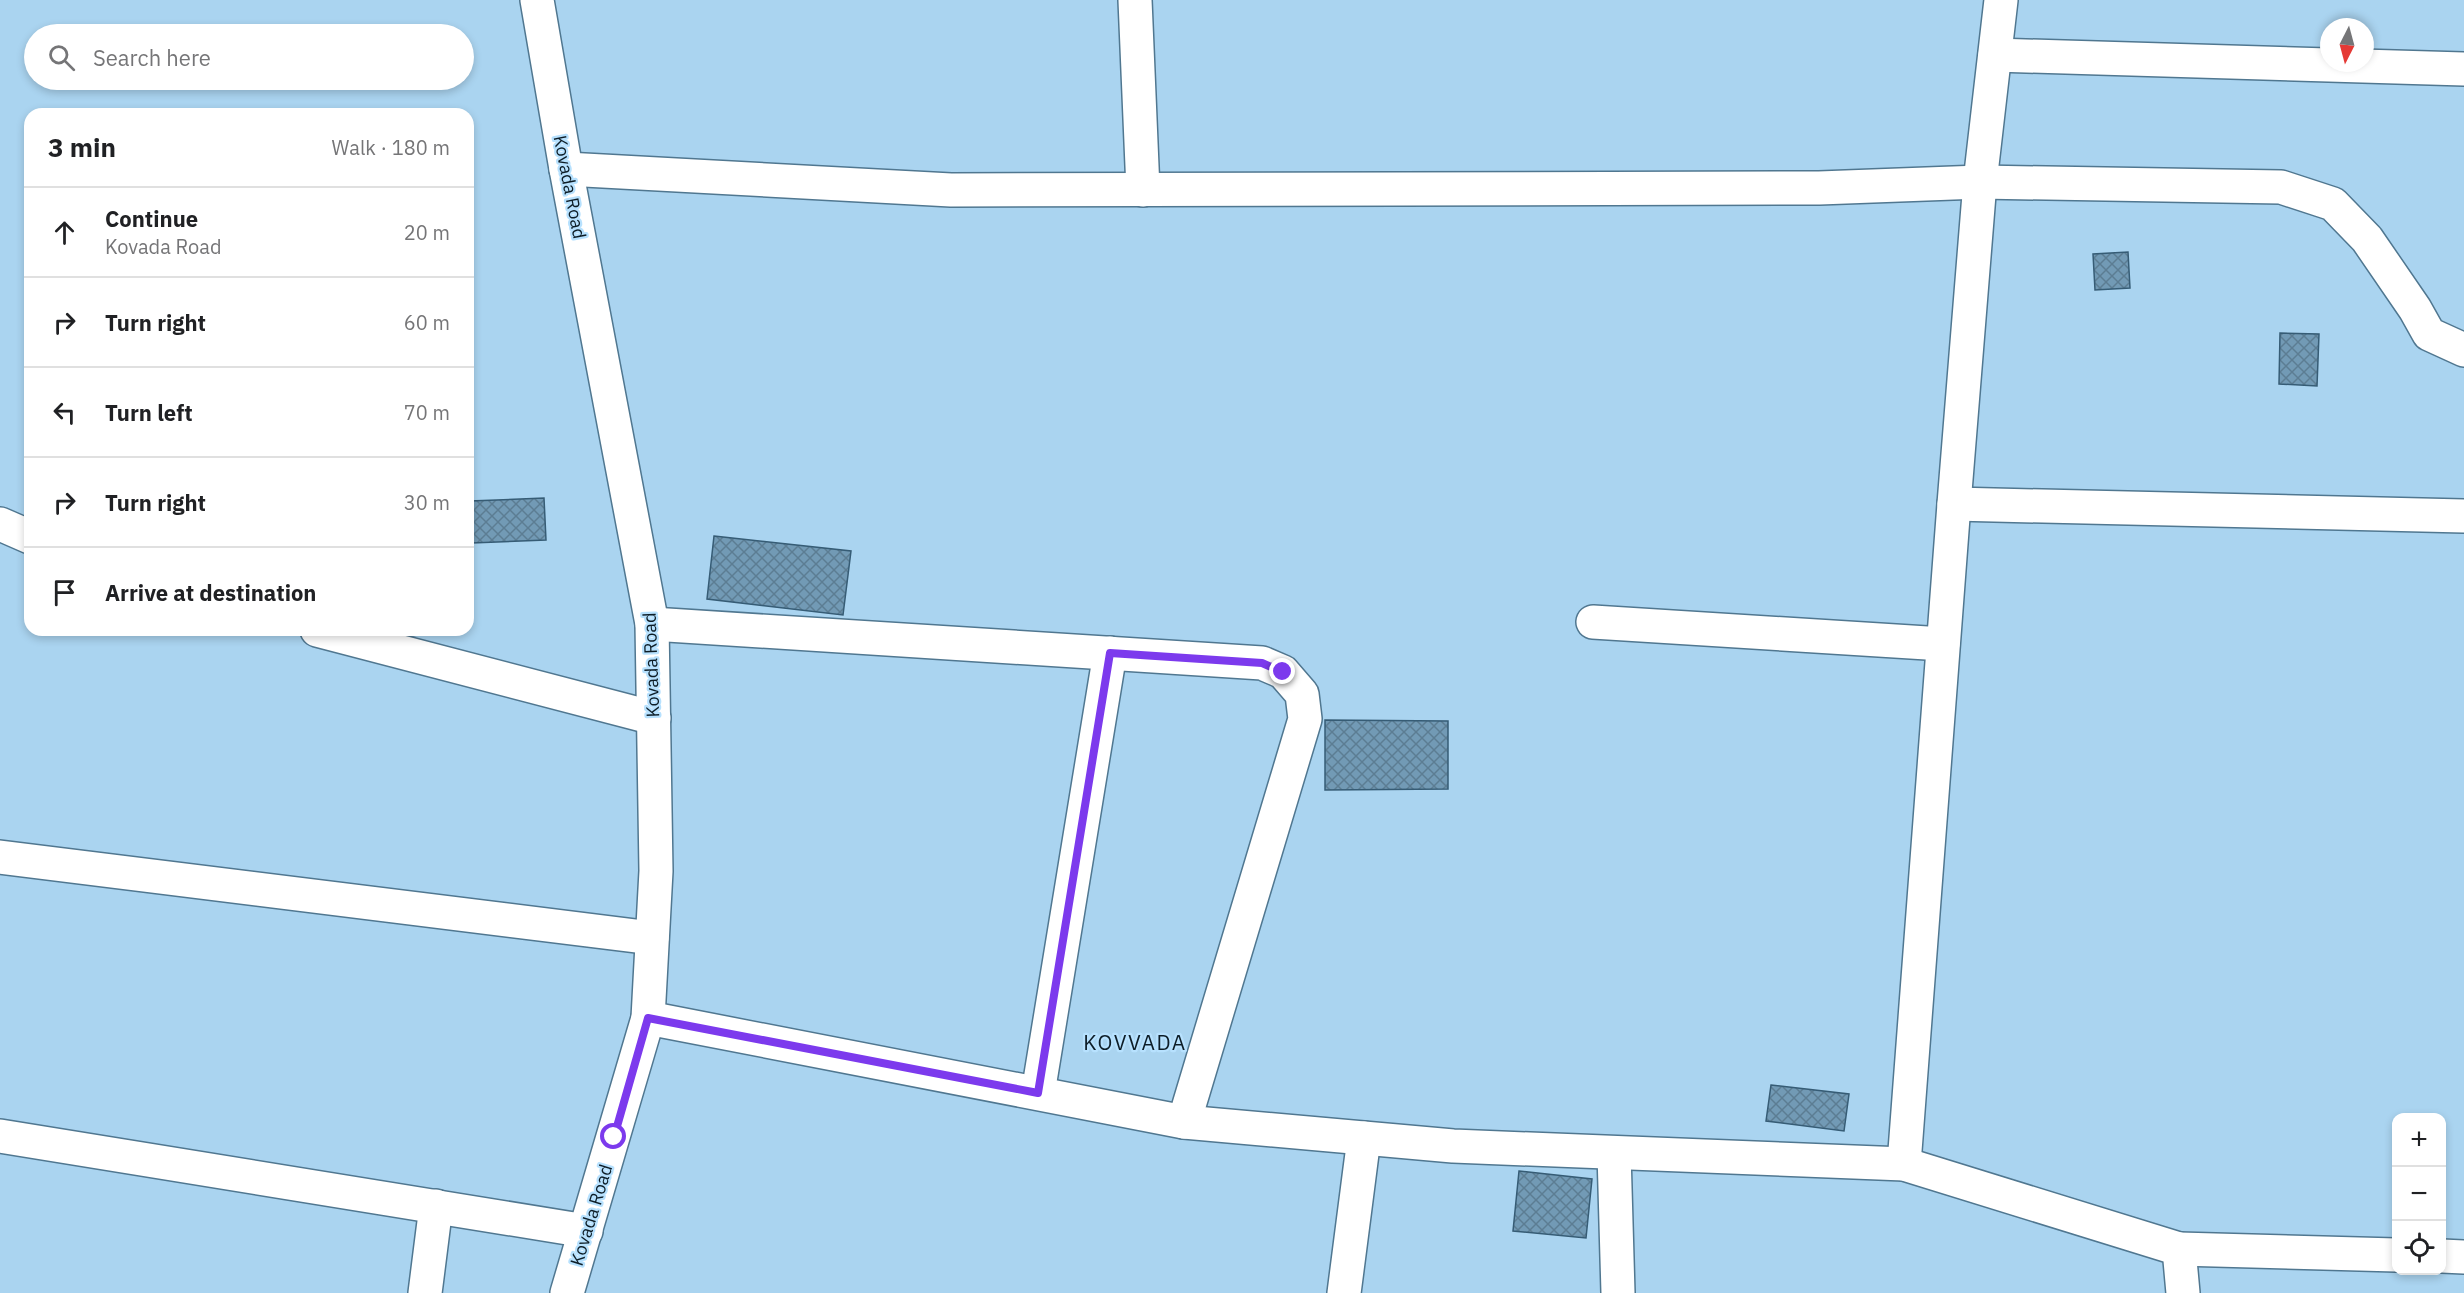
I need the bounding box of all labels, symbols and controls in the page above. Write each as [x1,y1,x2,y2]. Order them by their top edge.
north arrow [2320,18,2374,72]
search box [24,24,474,90]
icon: search [45,41,78,74]
text: Search here [93,43,211,72]
text: 3 min [48,130,116,164]
street label: Kovada Road [549,133,591,241]
text: Walk · 180 m [332,134,450,161]
text: Continue [105,204,198,233]
icon: ahead [48,216,81,249]
text: 20 m [404,219,450,246]
text: Kovada Road [105,233,222,260]
icon: right [48,306,81,339]
text: Turn right [105,308,206,337]
text: 60 m [404,309,450,336]
icon: left [48,396,81,429]
text: Turn left [105,398,193,427]
text: 70 m [404,399,450,426]
icon: right [48,486,81,519]
text: Turn right [105,488,206,517]
text: 30 m [404,489,450,516]
icon: arrive [48,576,81,609]
text: Arrive at destination [105,578,316,607]
street label: Kovada Road [638,612,664,718]
route end [1269,658,1295,684]
district label: KOVVADA [1083,1028,1187,1056]
map controls [2392,1113,2446,1275]
button: + [2392,1113,2446,1167]
route start [600,1123,626,1149]
street label: Kovada Road [565,1161,617,1269]
button: − [2392,1167,2446,1221]
button: locate [2392,1221,2446,1275]

